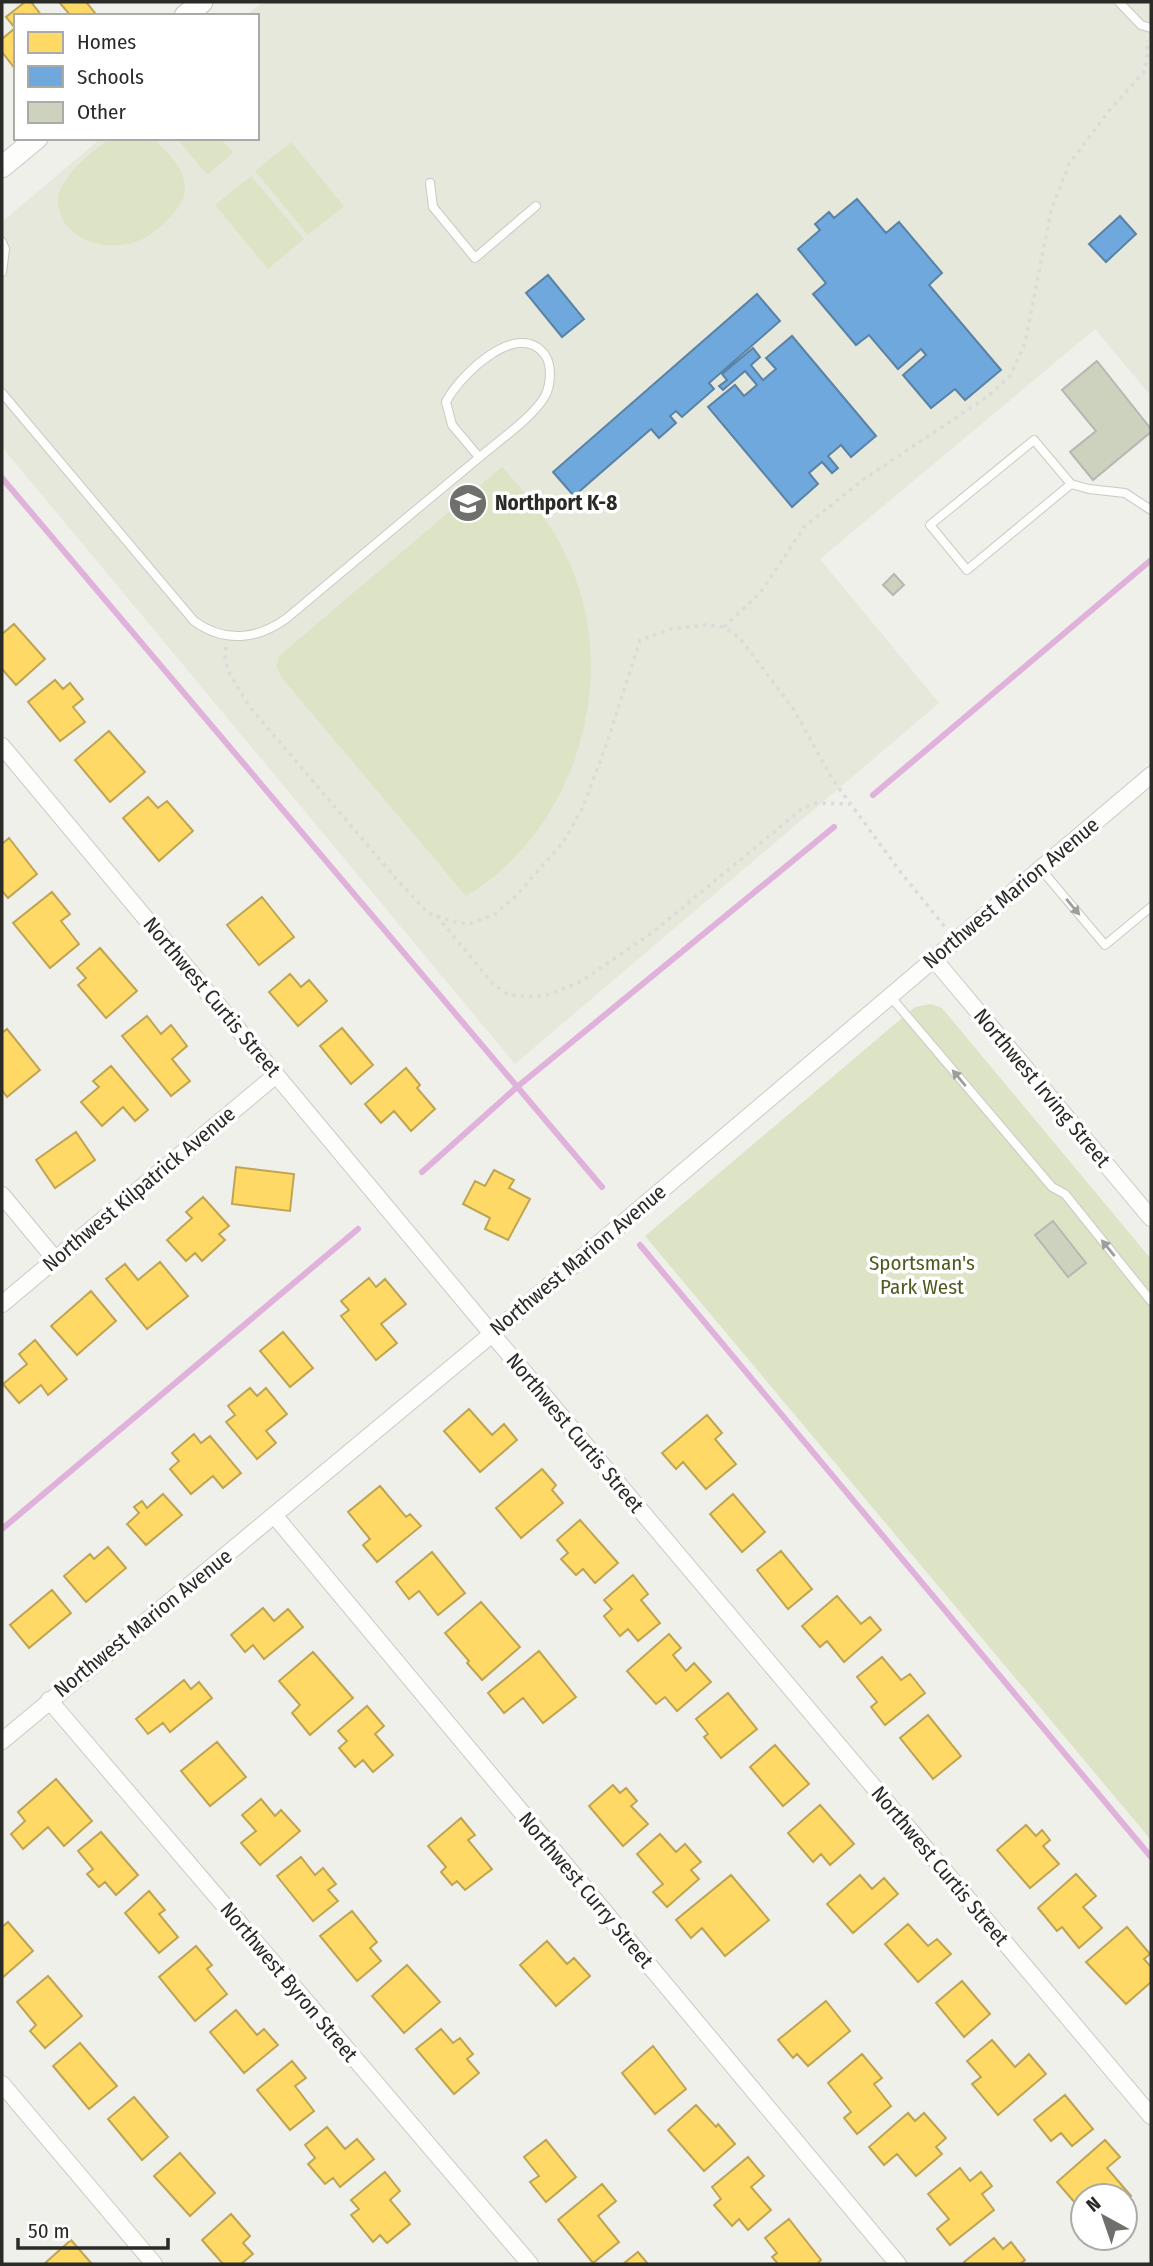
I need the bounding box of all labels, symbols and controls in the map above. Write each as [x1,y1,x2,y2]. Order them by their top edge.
legend [14,14,259,140]
text: Homes [77,29,136,55]
text: Schools [77,64,144,90]
text: Other [77,99,126,125]
school or university icon: Northport K-8 [447,482,489,524]
place label: Northport K-8 [495,490,617,516]
street label: Northwest Marion Avenue [918,812,1104,974]
one-way arrow [1065,898,1080,915]
street label: Northwest Curtis Street [138,912,286,1082]
street label: Northwest Irving Street [968,1003,1116,1173]
one-way arrow [951,1069,967,1087]
street label: Northwest Kilpatrick Avenue [37,1101,241,1277]
street label: Northwest Marion Avenue [485,1179,671,1341]
one-way arrow [1101,1240,1116,1258]
park label: Sportsman's Park West [869,1250,975,1300]
street label: Northwest Curtis Street [501,1348,649,1518]
street label: Northwest Marion Avenue [49,1543,237,1703]
street label: Northwest Curtis Street [866,1781,1014,1951]
street label: Northwest Curry Street [513,1807,659,1973]
street label: Northwest Byron Street [215,1897,363,2067]
north arrow [1069,2182,1139,2252]
text: N [1082,2192,1105,2217]
scale bar [18,2206,168,2250]
text: 50 m [28,2218,70,2244]

